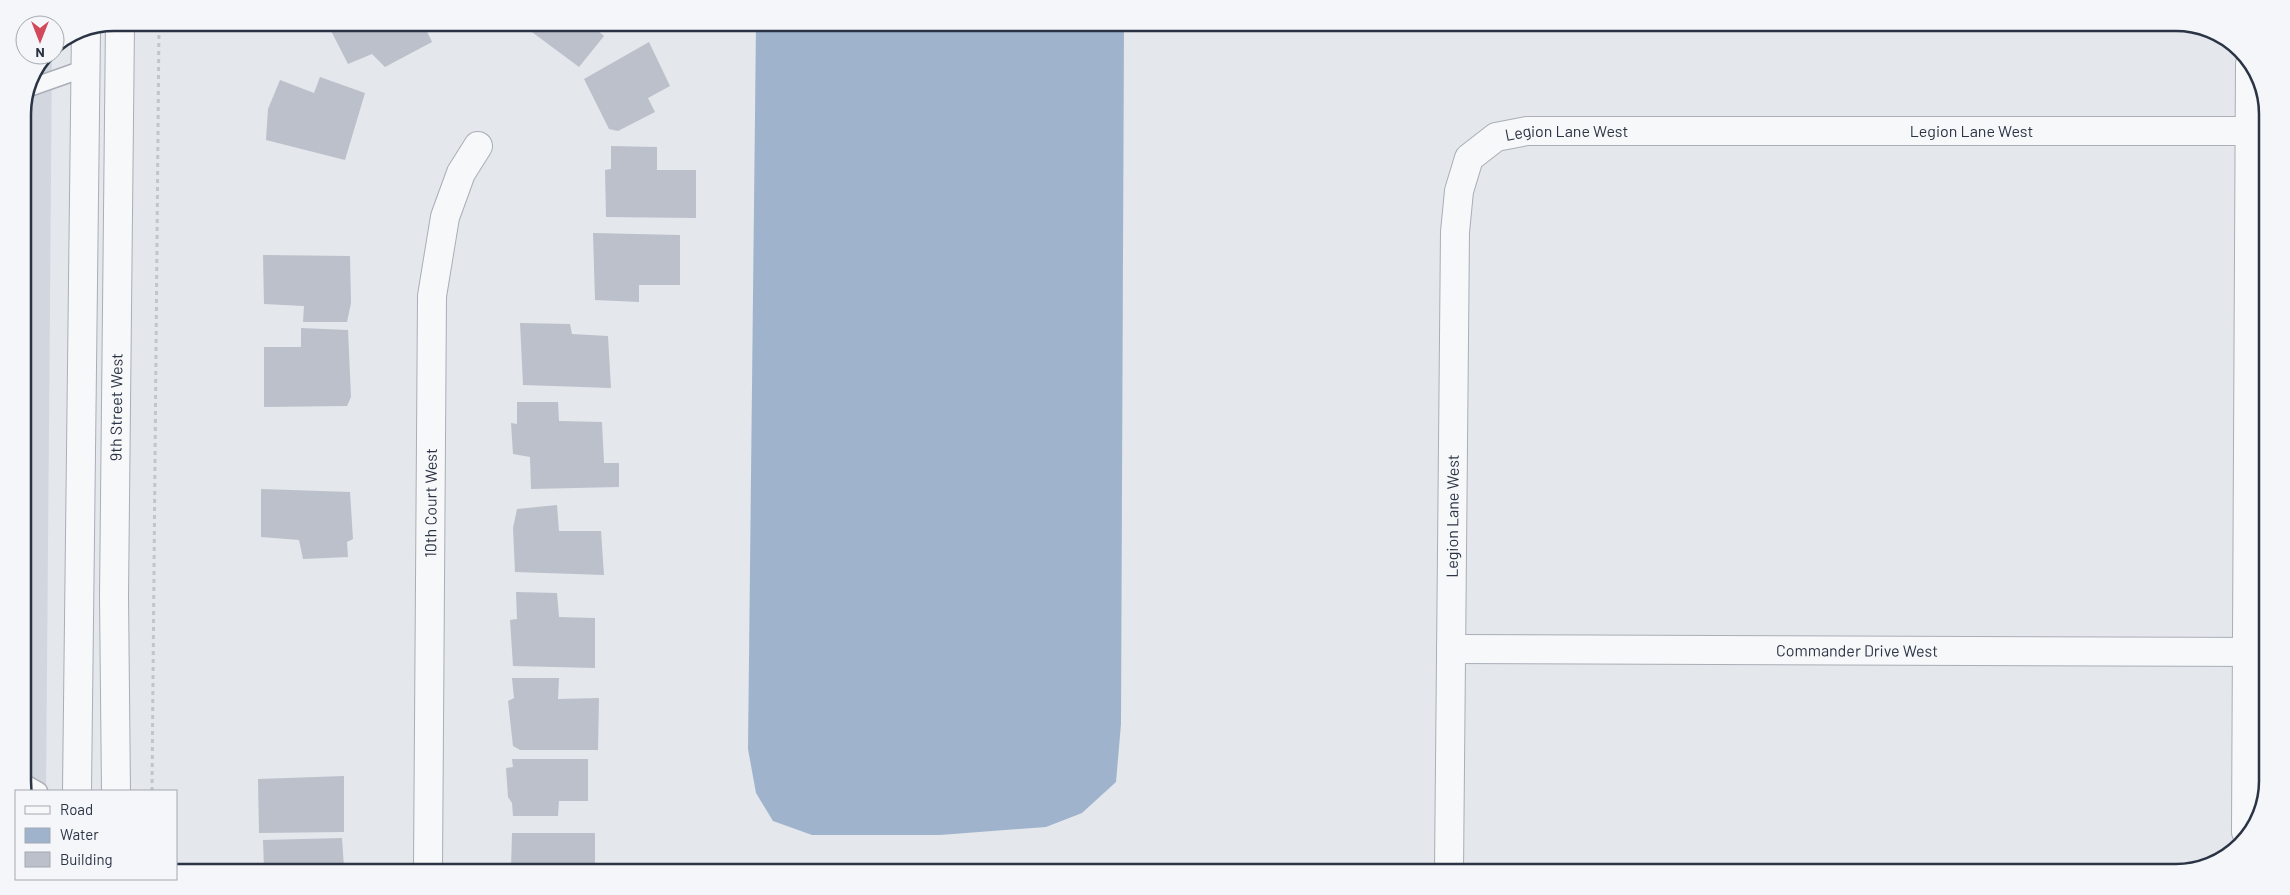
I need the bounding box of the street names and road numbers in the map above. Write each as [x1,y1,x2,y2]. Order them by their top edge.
street label: Legion Lane West [1503,120,1628,144]
street label: Legion Lane West [1910,121,2033,140]
street label: 9th Street West [105,353,126,461]
street label: 10th Court West [420,448,440,558]
street label: Legion Lane West [1442,454,1462,578]
street label: Commander Drive West [1776,640,1938,660]

